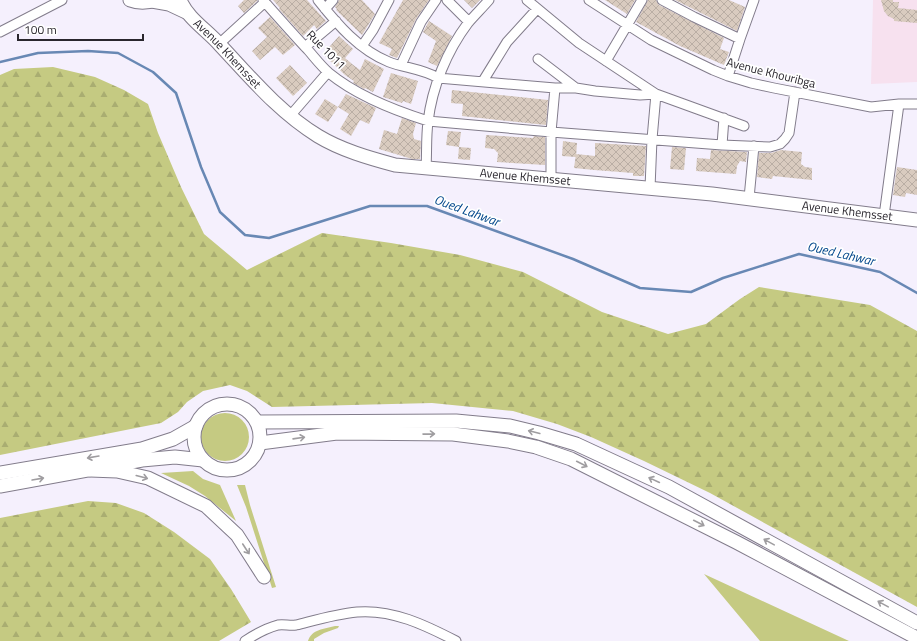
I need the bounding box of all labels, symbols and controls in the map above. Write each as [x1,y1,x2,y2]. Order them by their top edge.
street label: Avenue Khemsset [189,14,267,93]
scale bar [18,16,143,42]
text: 100 m [24,20,57,39]
street label: Rue 1011 [302,25,351,74]
street label: Avenue Khouribga [724,52,818,93]
street label: Avenue Khemsset [479,163,572,190]
water label: Oued Lahwar [431,189,504,232]
street label: Avenue Khemsset [801,196,894,226]
water label: Oued Lahwar [805,236,878,271]
one-way arrow [528,427,541,435]
one-way arrow [422,430,435,438]
one-way arrow [292,435,305,442]
one-way arrow [86,453,99,461]
one-way arrow [576,461,588,469]
one-way arrow [136,473,149,481]
one-way arrow [32,475,45,483]
one-way arrow [648,476,660,484]
one-way arrow [692,520,704,527]
one-way arrow [763,538,775,545]
one-way arrow [242,544,251,555]
one-way arrow [877,600,889,608]

